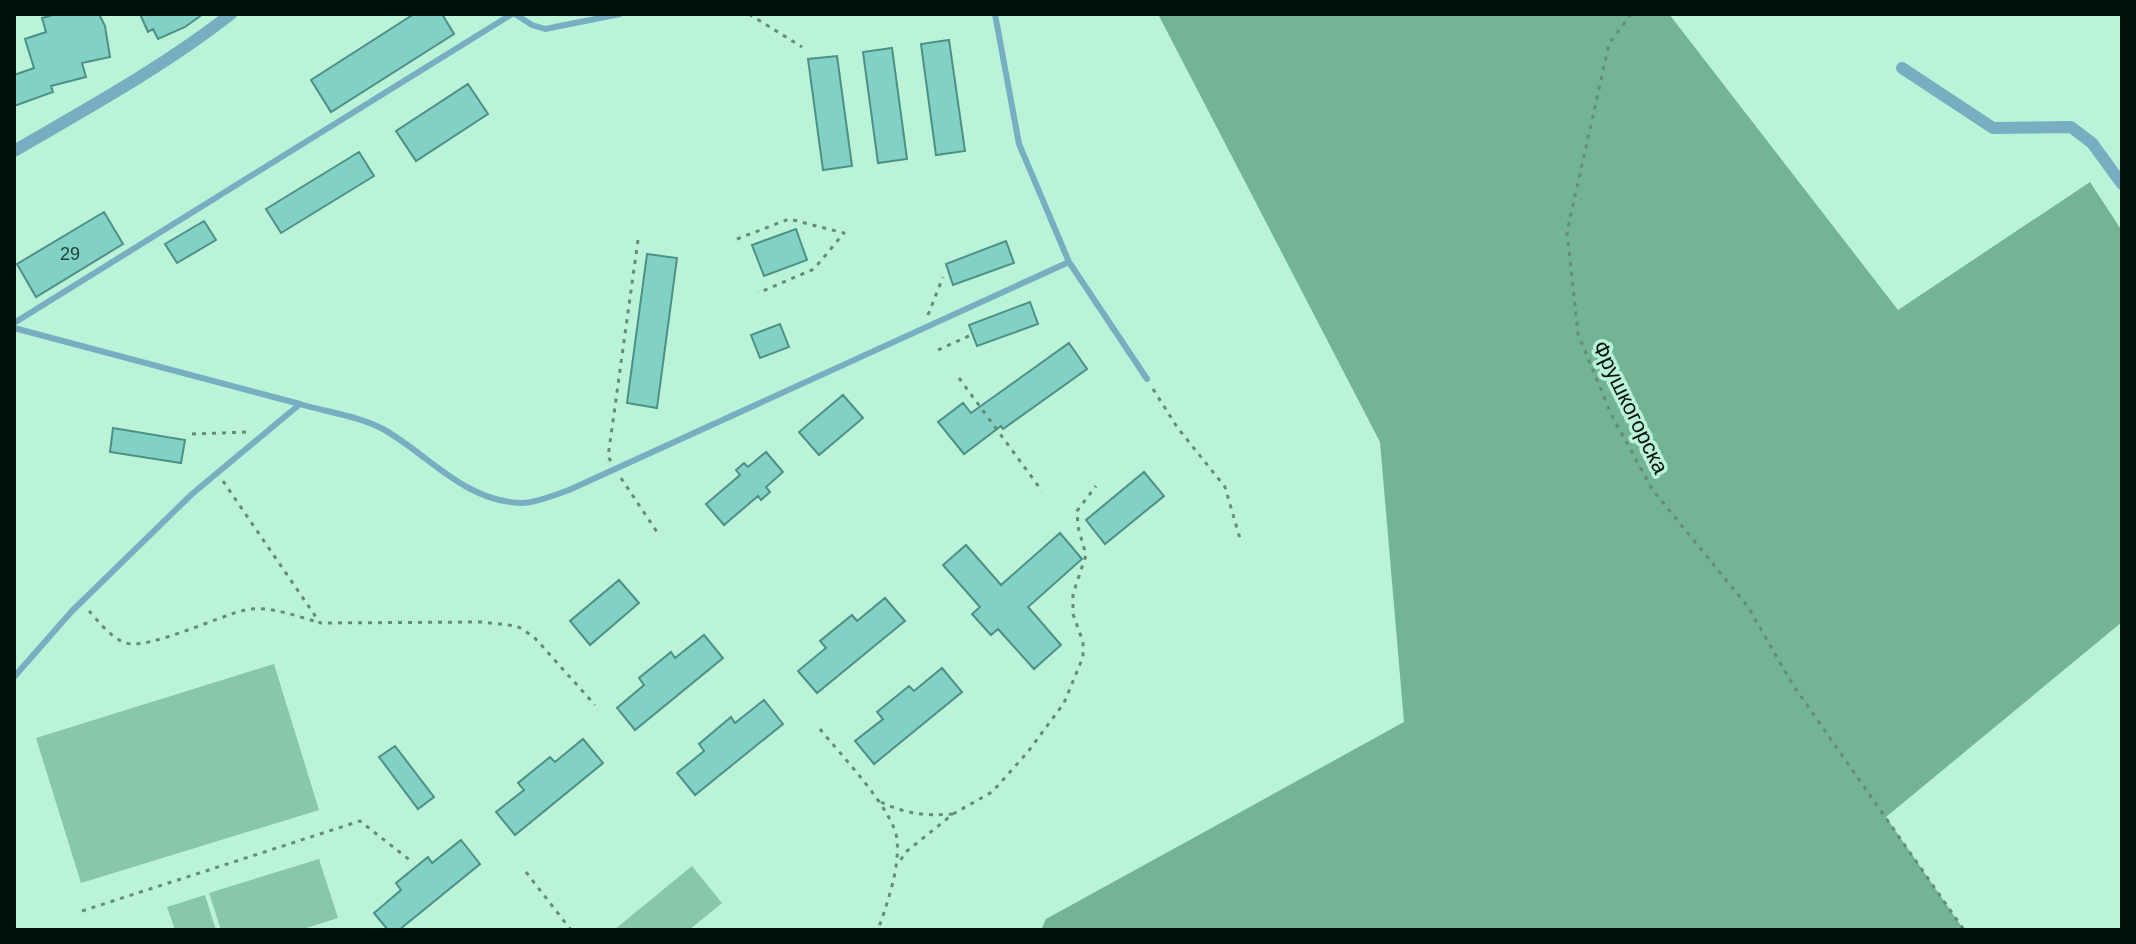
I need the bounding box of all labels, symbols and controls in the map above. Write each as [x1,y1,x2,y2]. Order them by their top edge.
house number: 29 [60,244,80,264]
street label: Фрушкогорска [1588,337,1674,478]

